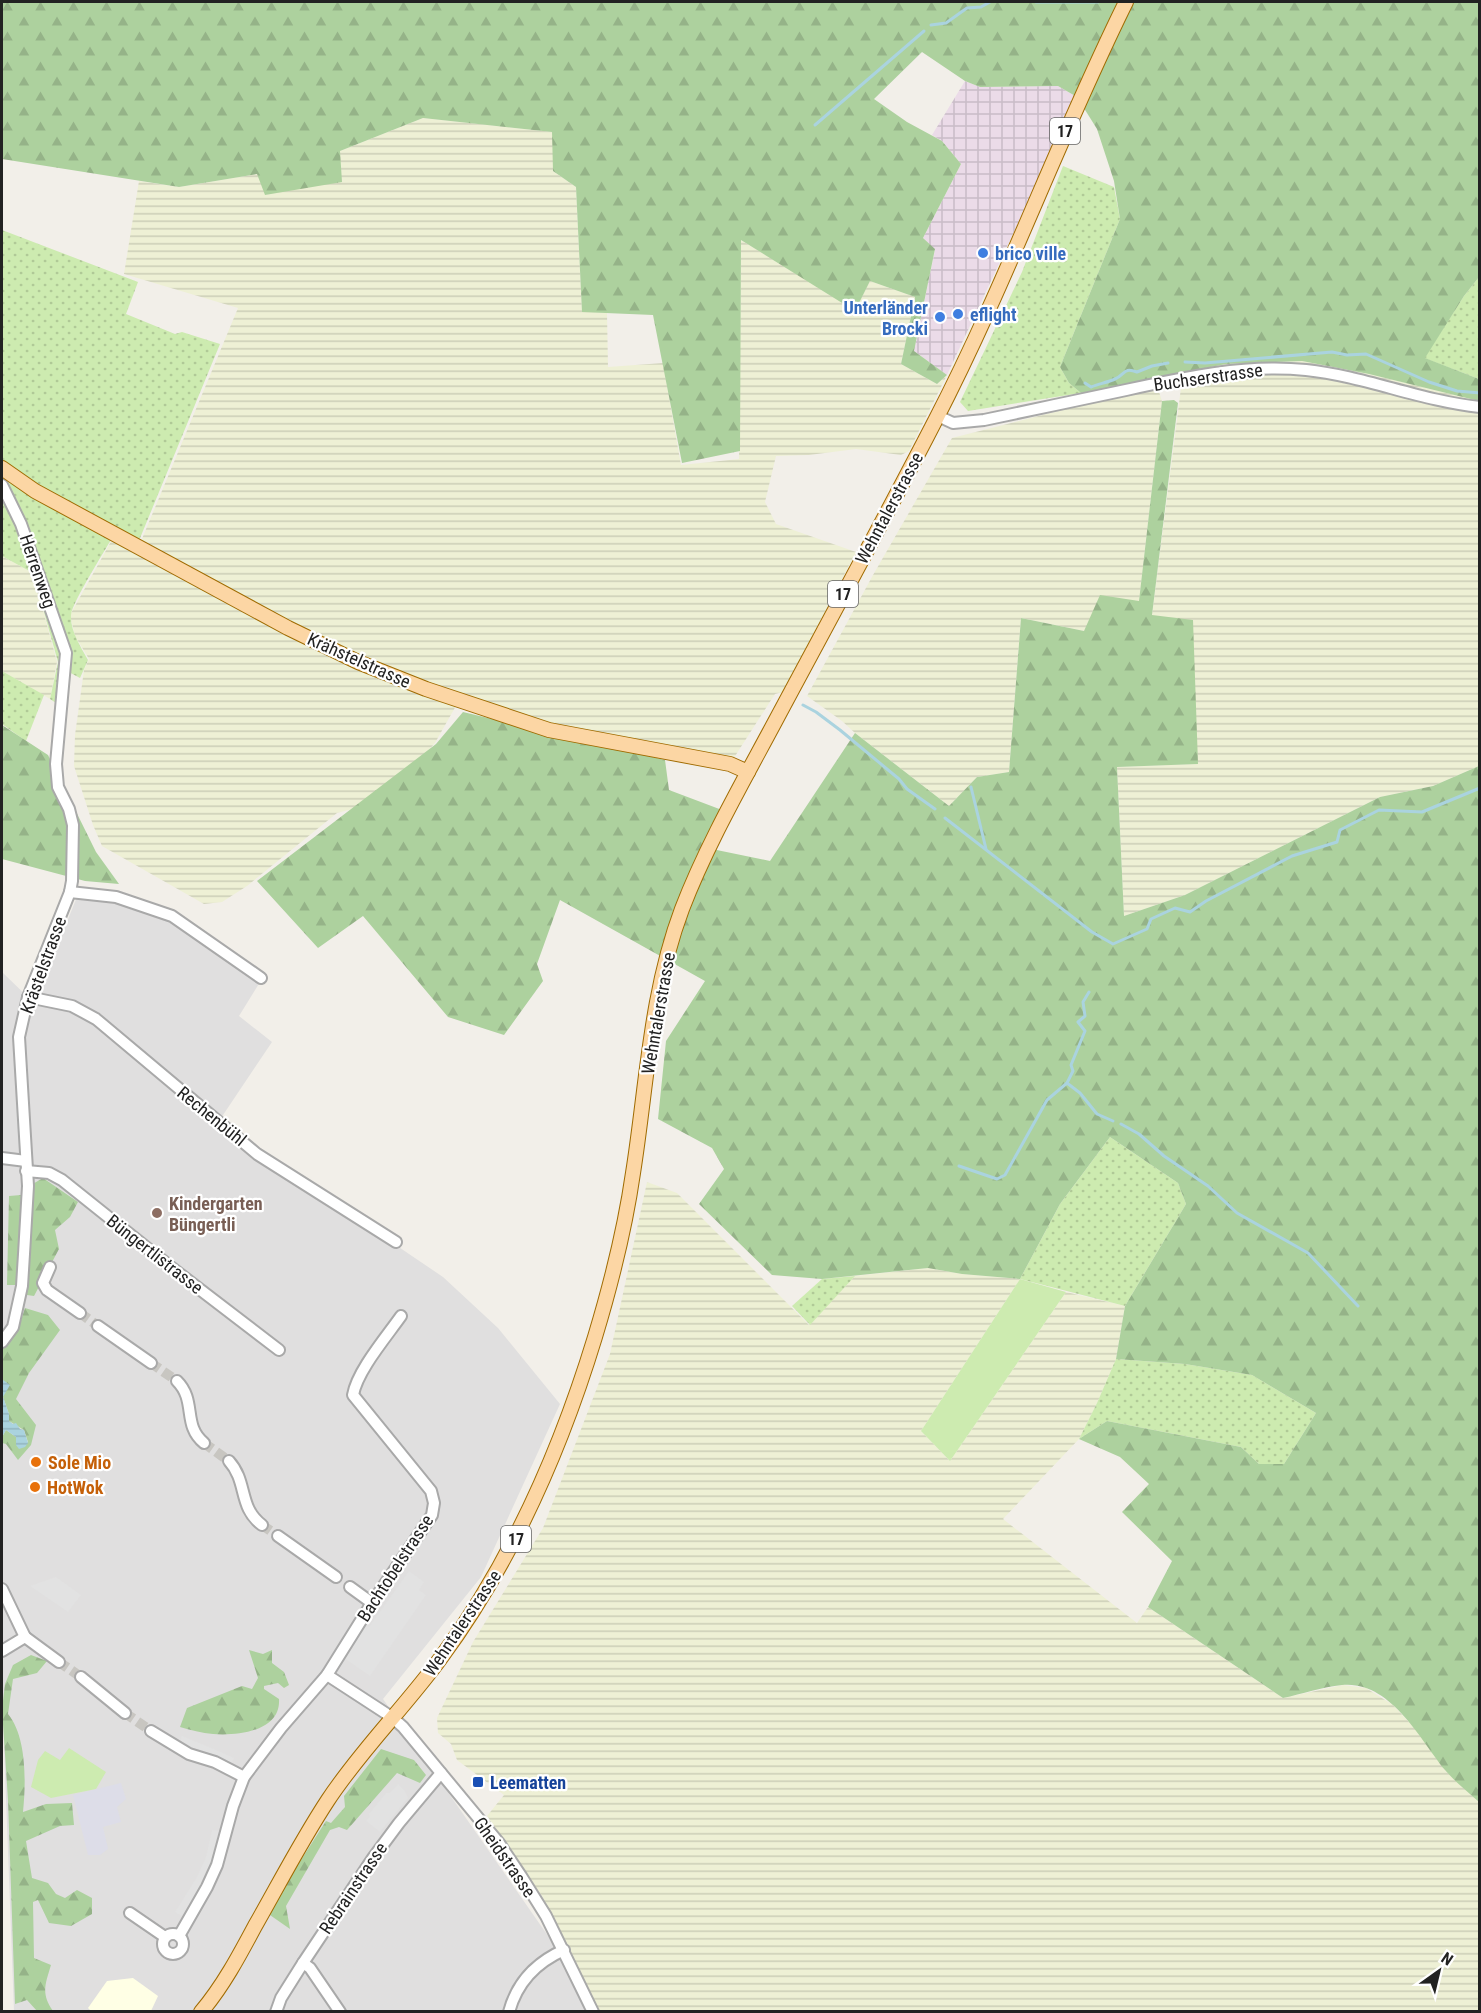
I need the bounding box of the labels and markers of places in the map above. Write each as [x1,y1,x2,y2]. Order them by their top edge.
place label: brico ville [995,243,1066,264]
marker: brico ville [976,246,990,260]
place label: Unterländer Brocki [843,297,928,339]
place label: eflight [970,304,1017,325]
marker: eflight [951,307,965,321]
marker: Unterländer Brocki [933,310,947,324]
place label: Kindergarten Büngertli [169,1193,263,1235]
marker: Kindergarten Büngertli [150,1206,164,1220]
place label: Sole Mio [48,1452,111,1473]
marker: Sole Mio [29,1455,43,1469]
place label: HotWok [47,1477,104,1498]
marker: HotWok [28,1480,42,1494]
place label: Leematten [490,1772,566,1793]
marker: Leematten [471,1775,485,1789]

